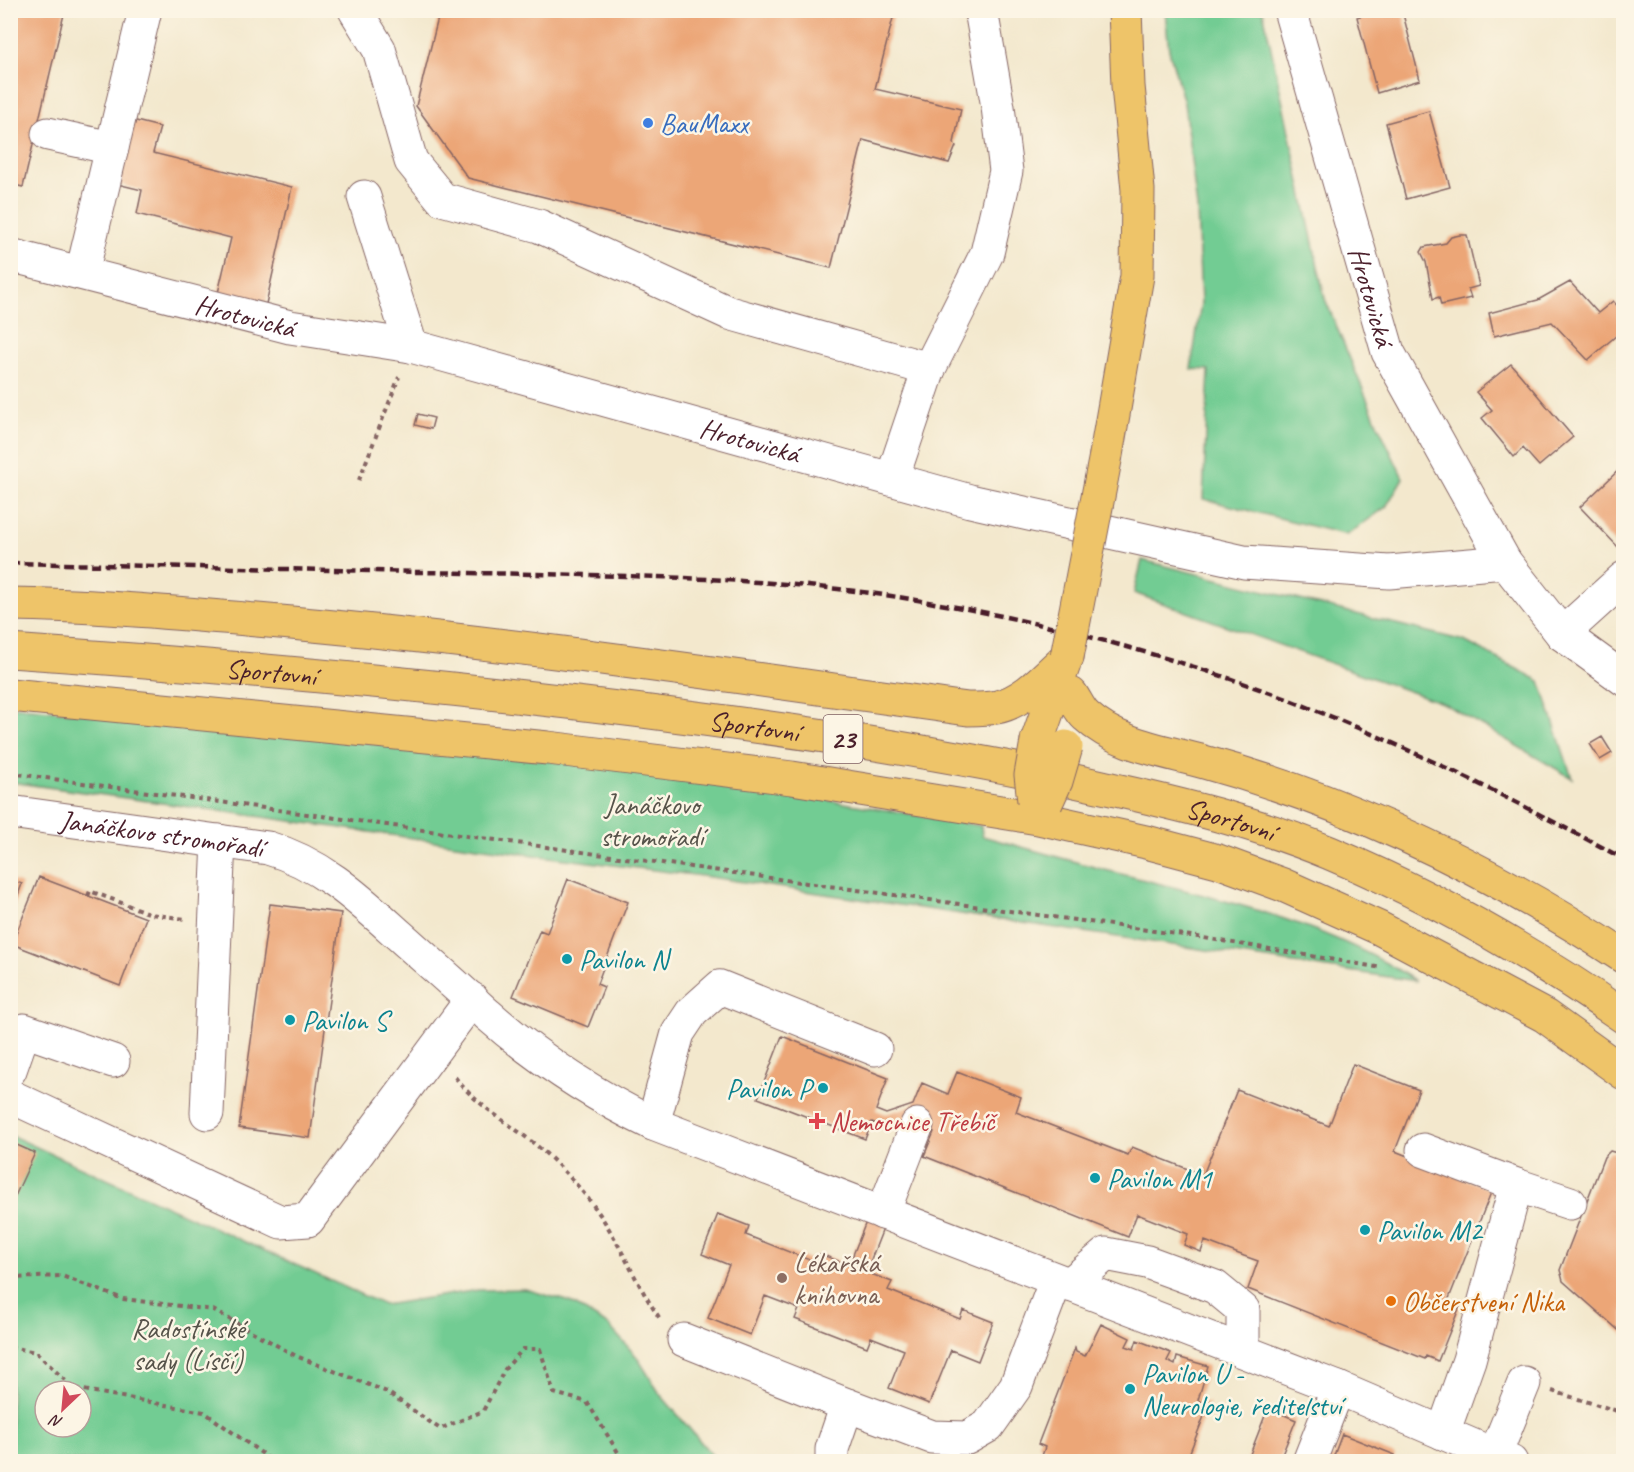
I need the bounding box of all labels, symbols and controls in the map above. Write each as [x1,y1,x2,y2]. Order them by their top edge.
place label: BauMaxx [660,106,750,141]
marker: BauMaxx [641,116,655,130]
street label: Hrotovická [1341,243,1403,353]
street label: Hrotovická [192,286,302,346]
street label: Hrotovická [696,410,806,472]
street label: Sportovní [225,651,324,694]
street label: Sportovní [707,703,807,751]
road number: 23 [824,715,862,763]
park label: Janáčkovo stromořadí [601,787,709,854]
street label: Sportovní [1183,790,1285,851]
street label: Janáčkovo stromořadí [56,802,271,866]
place label: Pavilon N [579,942,672,977]
marker: Pavilon N [560,952,574,966]
place label: Pavilon S [302,1003,393,1038]
marker: Pavilon S [283,1013,297,1027]
place label: Pavilon P [726,1071,815,1106]
marker: Pavilon P [816,1081,830,1095]
place label: Nemocnice Třebíč [830,1104,999,1139]
marker: Nemocnice Třebíč [808,1112,826,1130]
place label: Pavilon M1 [1107,1161,1213,1196]
marker: Pavilon M1 [1088,1171,1102,1185]
place label: Pavilon M2 [1377,1213,1484,1248]
marker: Pavilon M2 [1358,1223,1372,1237]
place label: Lékařská knihovna [794,1245,882,1312]
marker: Lékařská knihovna [775,1271,789,1285]
place label: Občerstvení Nika [1403,1284,1566,1319]
marker: Občerstvení Nika [1384,1294,1398,1308]
park label: Radostínské sady (Lísčí) [131,1311,249,1378]
place label: Pavilon U - Neurologie, ředitelství [1142,1356,1347,1423]
north arrow [33,1379,93,1439]
marker: Pavilon U - Neurologie, ředitelství [1123,1382,1137,1396]
text: N [45,1409,66,1433]

